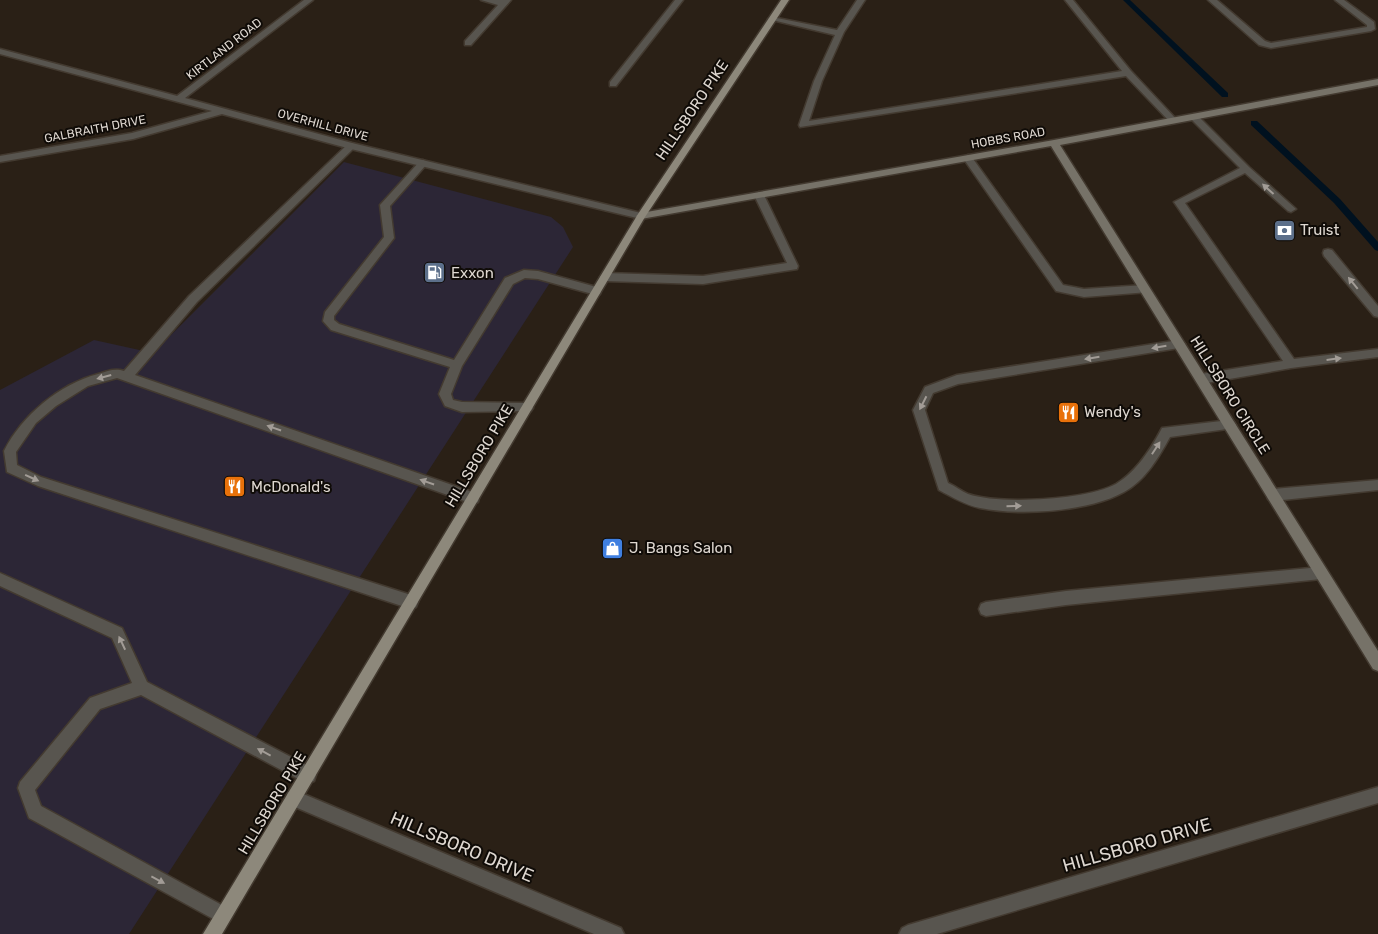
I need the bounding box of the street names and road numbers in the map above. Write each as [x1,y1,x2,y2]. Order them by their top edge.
street label: KIRTLAND ROAD [184,15,264,83]
street label: HILLSBORO PIKE [652,57,732,163]
street label: OVERHILL DRIVE [276,106,370,144]
street label: GALBRAITH DRIVE [43,112,147,146]
street label: HOBBS ROAD [970,125,1046,151]
street label: HILLSBORO CIRCLE [1186,332,1274,458]
street label: HILLSBORO PIKE [441,401,517,511]
street label: HILLSBORO PIKE [234,748,310,858]
street label: HILLSBORO DRIVE [387,807,537,887]
street label: HILLSBORO DRIVE [1060,813,1214,877]

